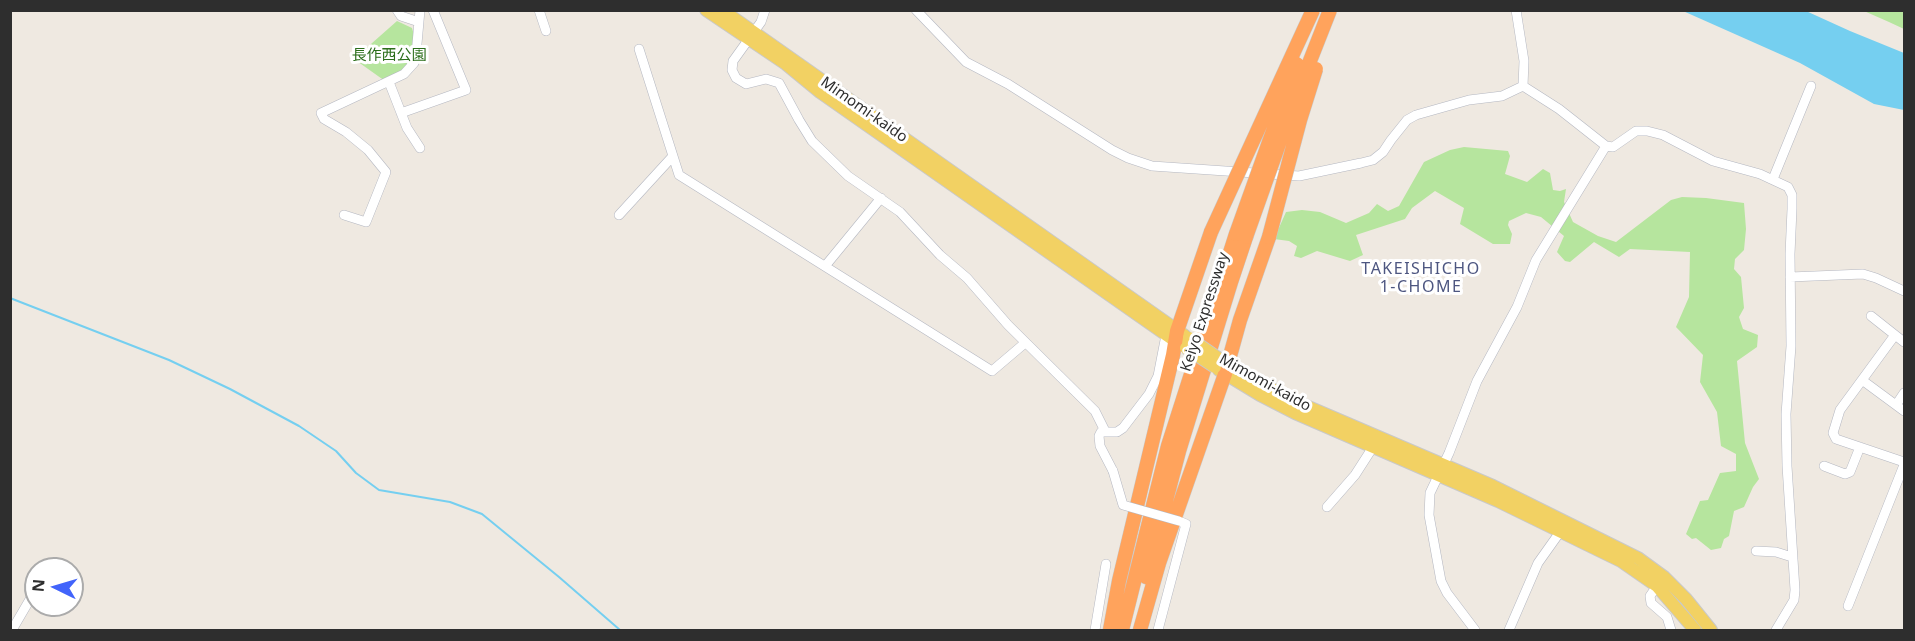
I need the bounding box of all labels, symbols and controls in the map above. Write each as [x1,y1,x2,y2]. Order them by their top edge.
park label: 長作西公園 [352,47,426,65]
street label: Mimomi-kaido [817,73,911,147]
street label: Keiyo Expressway [1177,250,1233,374]
district label: TAKEISHICHO 1-CHOME [1361,259,1481,297]
street label: Mimomi-kaido [1216,350,1314,416]
north arrow [24,557,84,617]
text: N [27,578,50,593]

